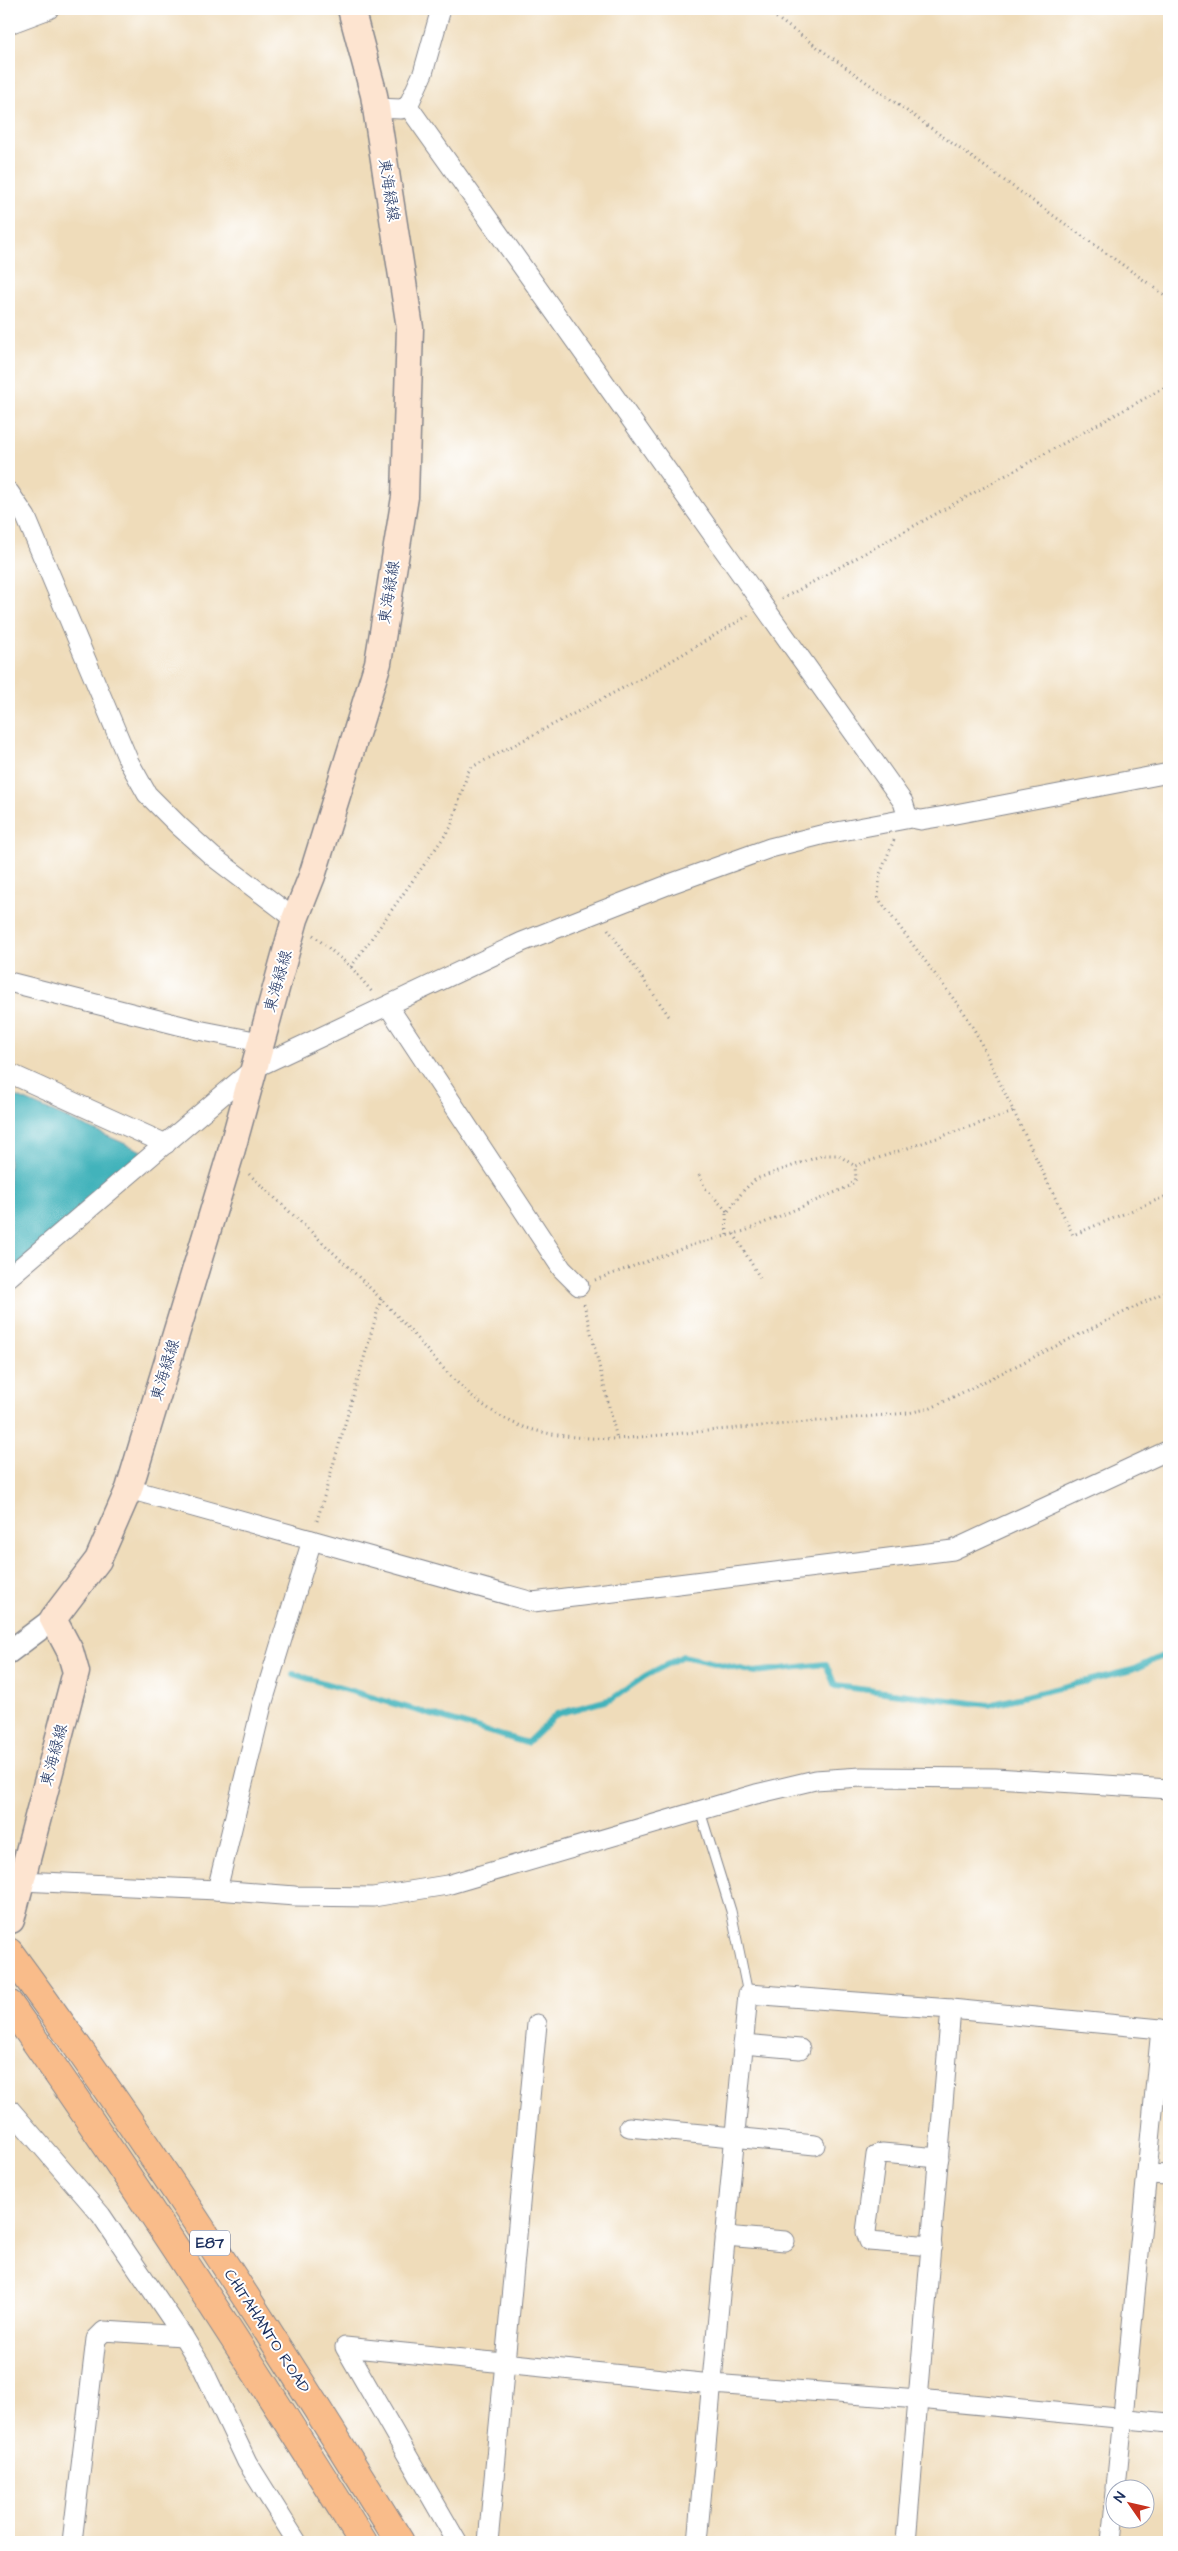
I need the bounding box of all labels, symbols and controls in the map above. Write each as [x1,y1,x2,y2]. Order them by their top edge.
street label: 東海緑線 [373,157,405,223]
street label: 東海緑線 [373,559,405,625]
street label: 東海緑線 [259,947,297,1015]
street label: 東海緑線 [145,1336,185,1404]
street label: 東海緑線 [35,1721,73,1789]
road number: E87 [190,2230,230,2256]
street label: CHITAHANTO ROAD [219,2265,315,2397]
north arrow [1106,2478,1156,2528]
text: N [1109,2488,1131,2507]

